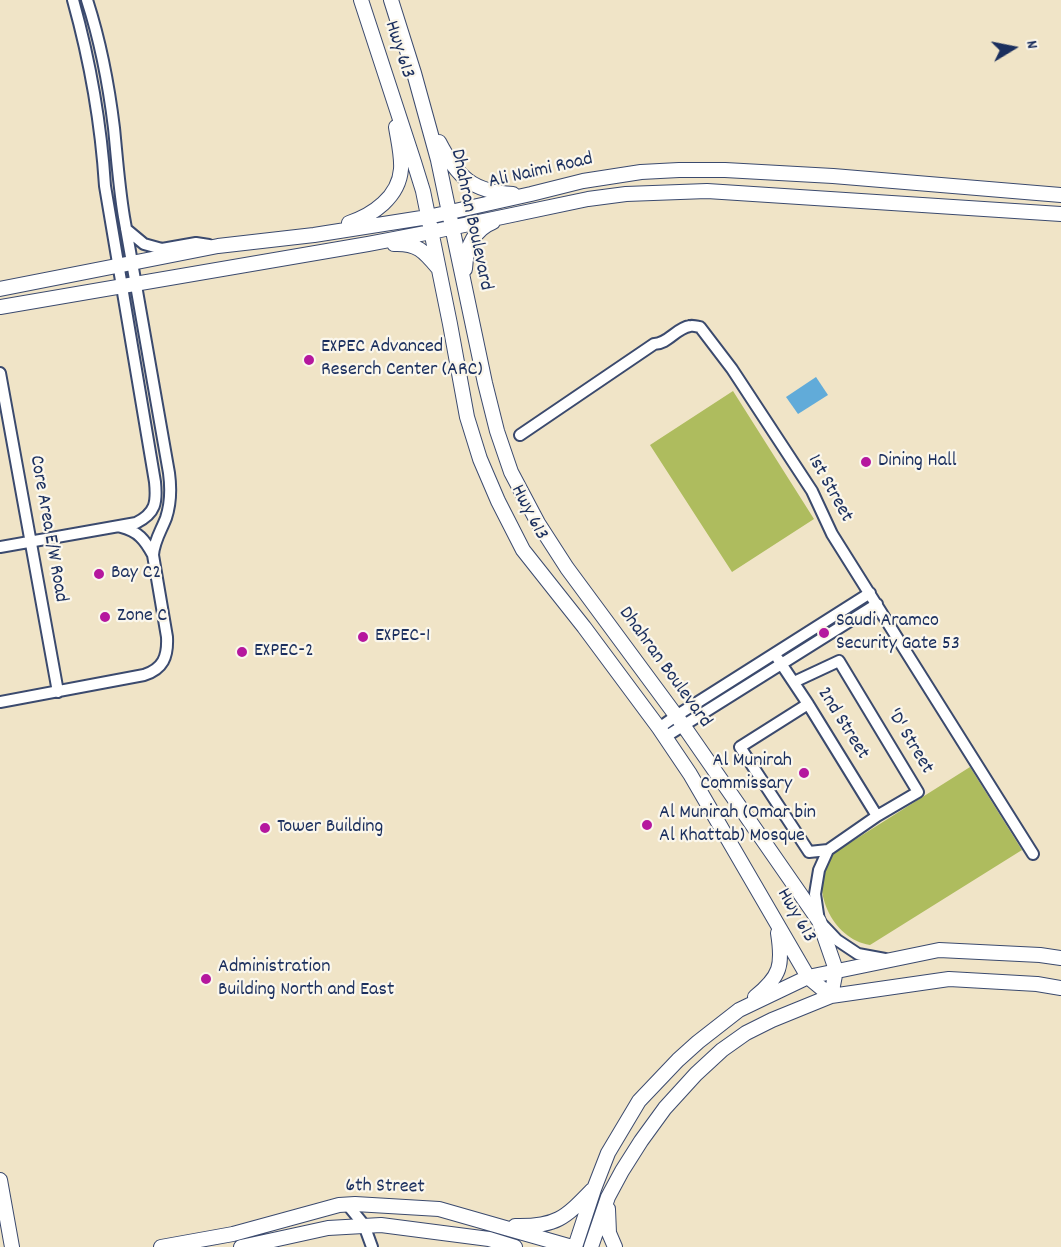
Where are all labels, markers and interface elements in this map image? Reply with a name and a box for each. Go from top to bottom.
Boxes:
street label: Hwy 613 [377,18,419,82]
north arrow [983,18,1043,78]
text: N [1019,39,1043,51]
street label: Dhahran Boulevard [443,147,497,293]
street label: Ali Naimi Road [487,148,595,196]
place label: EXPEC Advanced Reserch Center (ARC) [321,336,483,383]
marker: EXPEC Advanced Reserch Center (ARC) [302,353,316,367]
place label: Dining Hall [878,450,957,474]
street label: 1st Street [801,451,857,527]
street label: Core Area E/W Road [22,454,72,604]
marker: Dining Hall [859,455,873,469]
street label: Hwy 613 [504,481,552,545]
place label: Bay C2 [111,562,161,586]
marker: Bay C2 [92,567,106,581]
street label: Dhahran Boulevard [612,603,716,733]
place label: Zone C [117,605,167,629]
marker: Zone C [98,610,112,624]
place label: Saudi Aramco Security Gate 53 [836,610,960,657]
place label: EXPEC-1 [375,625,430,649]
marker: Saudi Aramco Security Gate 53 [817,626,831,640]
marker: EXPEC-1 [356,630,370,644]
place label: EXPEC-2 [254,640,314,664]
marker: EXPEC-2 [235,645,249,659]
street label: 2nd Street [810,683,874,765]
street label: 'D' Street [880,705,938,779]
place label: Al Munirah Commissary [700,750,792,797]
marker: Al Munirah Commissary [797,766,811,780]
place label: Al Munirah (Omar bin Al Khattab) Mosque [659,802,816,849]
place label: Tower Building [277,816,383,840]
marker: Al Munirah (Omar bin Al Khattab) Mosque [640,818,654,832]
marker: Tower Building [258,821,272,835]
street label: Hwy 613 [770,885,820,947]
place label: Administration Building North and East [218,956,394,1003]
marker: Administration Building North and East [199,972,213,986]
street label: 6th Street [345,1175,425,1201]

